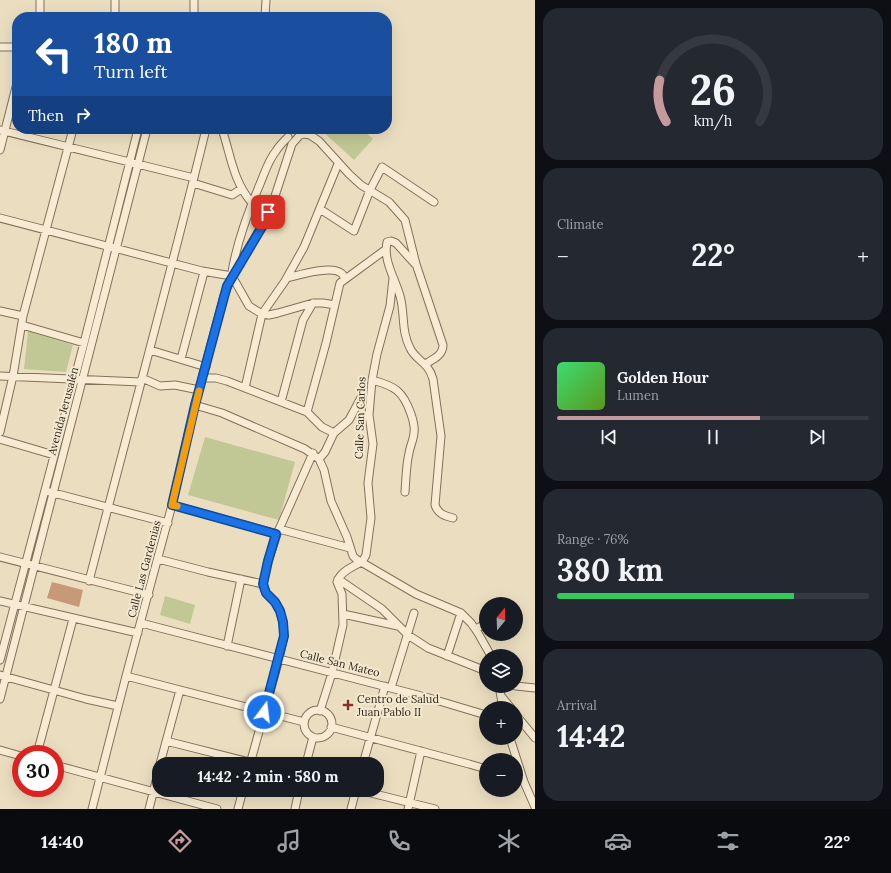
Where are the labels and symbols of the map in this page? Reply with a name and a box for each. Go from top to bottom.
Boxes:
pin [251,195,285,229]
street label: Avenida Jerusalén [44,365,82,458]
street label: Calle San Carlos [352,377,368,459]
street label: Calle Las Gardenias [124,519,164,619]
north arrow [479,597,523,641]
street label: Calle San Mateo [299,646,381,680]
position arrow [243,691,285,733]
place label: Centro de Salud Juan Pablo II [356,692,439,719]
marker: Centro de Salud Juan Pablo II [342,699,354,711]
speed limit sign: 30 [12,745,64,797]

